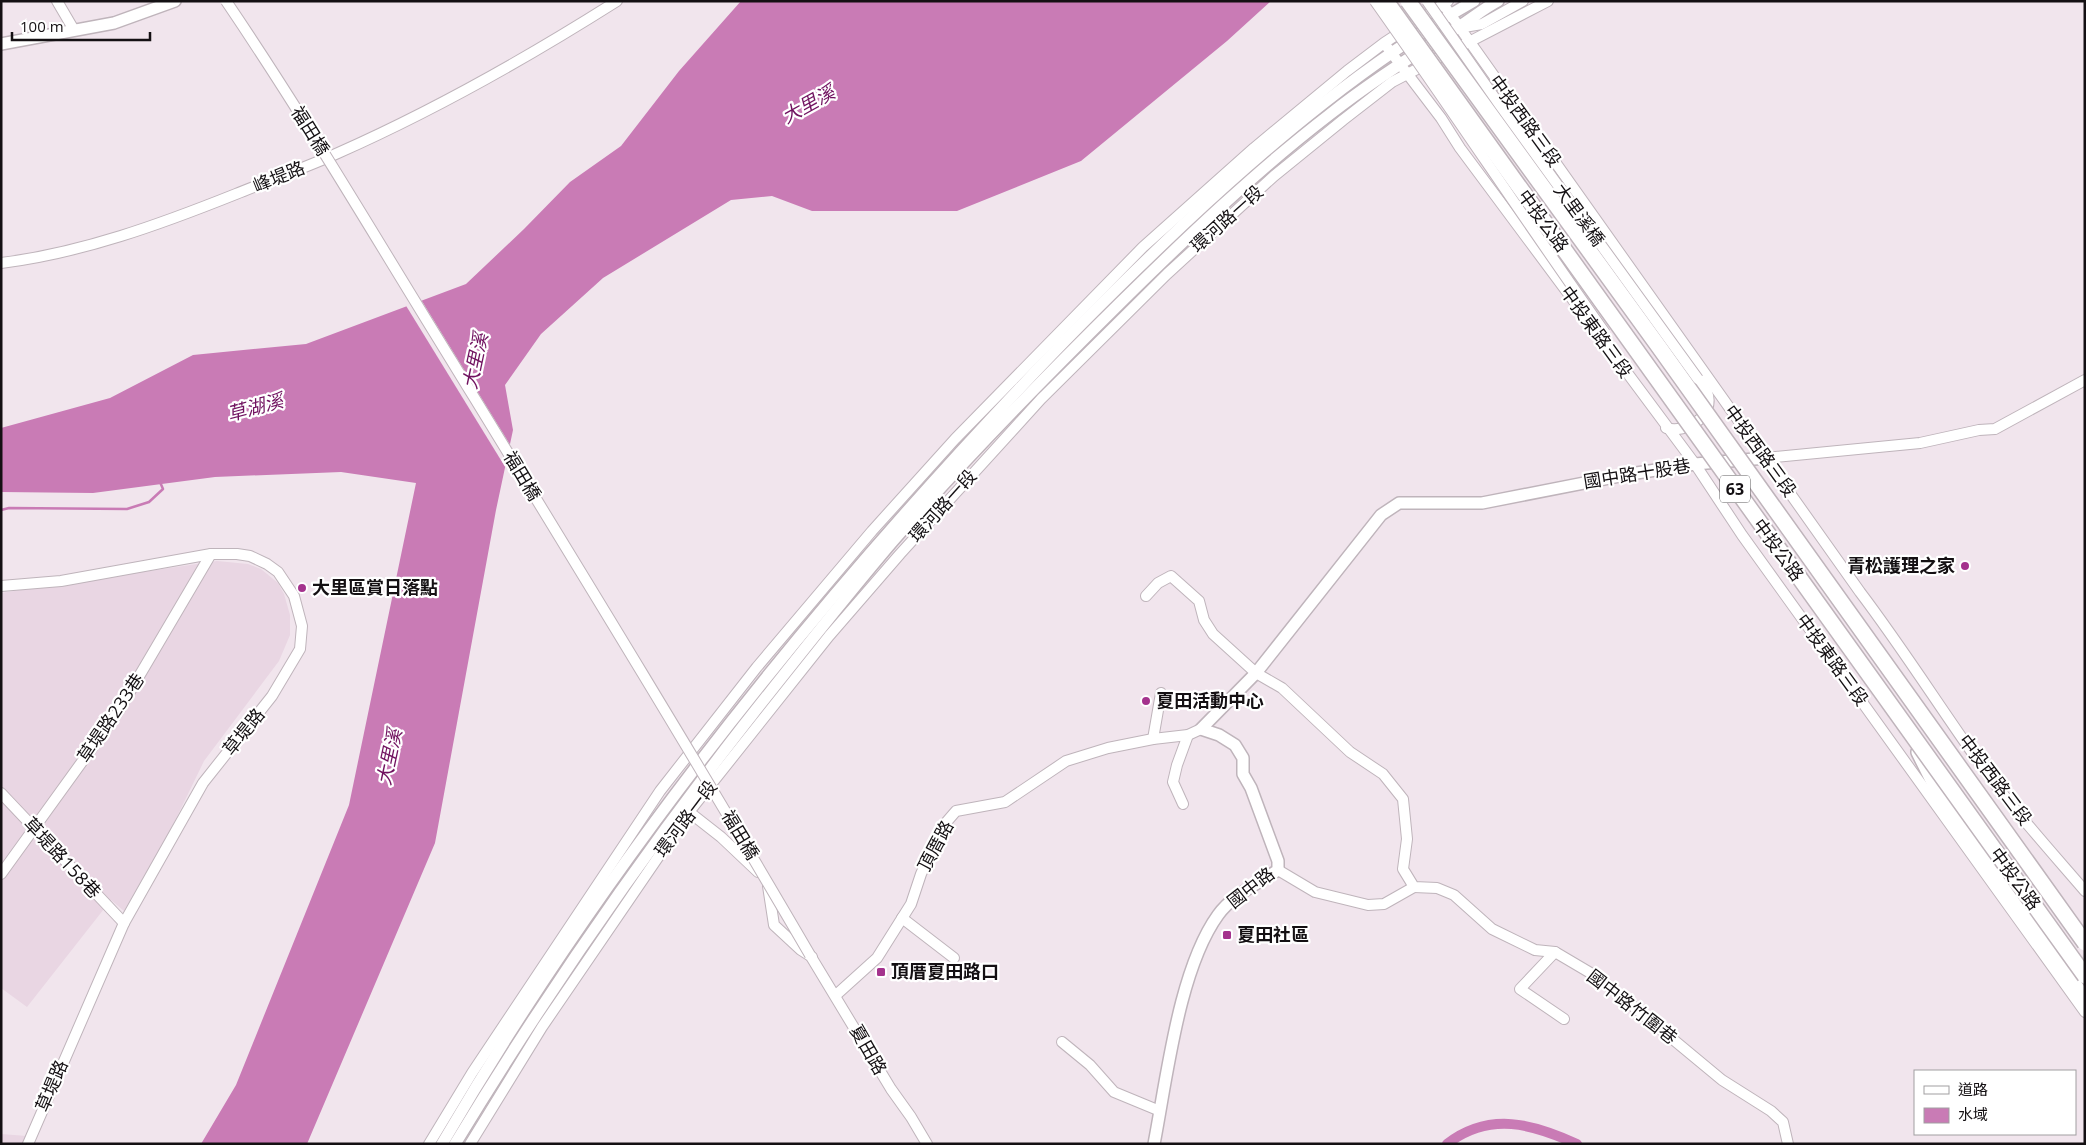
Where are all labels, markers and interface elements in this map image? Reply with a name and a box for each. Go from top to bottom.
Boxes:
scale bar [12,10,150,42]
text: 100 m [20,16,64,36]
street label: 中投西路三段 [1484,70,1567,171]
water label: 大里溪 [777,77,842,129]
street label: 福田橋 [286,101,335,160]
street label: 峰堤路 [249,155,308,197]
street label: 大里溪橋 [1549,178,1611,251]
street label: 環河路一段 [1185,179,1268,257]
street label: 中投公路 [1513,184,1575,257]
street label: 中投東路三段 [1555,281,1638,382]
water label: 大里溪 [456,327,494,392]
water label: 草湖溪 [224,386,289,427]
street label: 中投西路三段 [1719,400,1802,501]
street label: 福田橋 [499,446,547,505]
street label: 國中路十股巷 [1582,453,1692,493]
street label: 環河路一段 [903,464,981,547]
road number: 63 [1720,476,1750,502]
street label: 中投公路 [1748,513,1810,586]
place label: 青松護理之家 [1847,553,1955,577]
marker: 青松護理之家 [1959,560,1971,572]
place label: 大里區賞日落點 [312,575,438,599]
marker: 大里區賞日落點 [296,582,308,594]
street label: 中投東路三段 [1791,609,1874,710]
street label: 草堤路233巷 [71,668,149,767]
place label: 夏田活動中心 [1156,688,1264,712]
marker: 夏田活動中心 [1140,695,1152,707]
street label: 草堤路 [217,703,270,760]
water label: 大里溪 [370,723,408,788]
street label: 中投西路三段 [1954,729,2038,830]
street label: 環河路一段 [649,775,722,862]
street label: 福田橋 [717,805,765,864]
street label: 草堤路158巷 [19,812,107,903]
street label: 頂厝路 [912,816,958,875]
street label: 中投公路 [1985,842,2047,915]
street label: 國中路 [1222,861,1279,913]
place label: 夏田社區 [1237,922,1309,946]
marker: 夏田社區 [1221,929,1233,941]
place label: 頂厝夏田路口 [891,959,999,983]
street label: 國中路竹圍巷 [1583,964,1683,1049]
marker: 頂厝夏田路口 [875,966,887,978]
street label: 夏田路 [845,1020,893,1079]
street label: 草堤路 [29,1056,73,1115]
legend [1914,1070,2076,1135]
text: 道路 [1958,1079,1988,1099]
text: 水域 [1958,1104,1988,1124]

